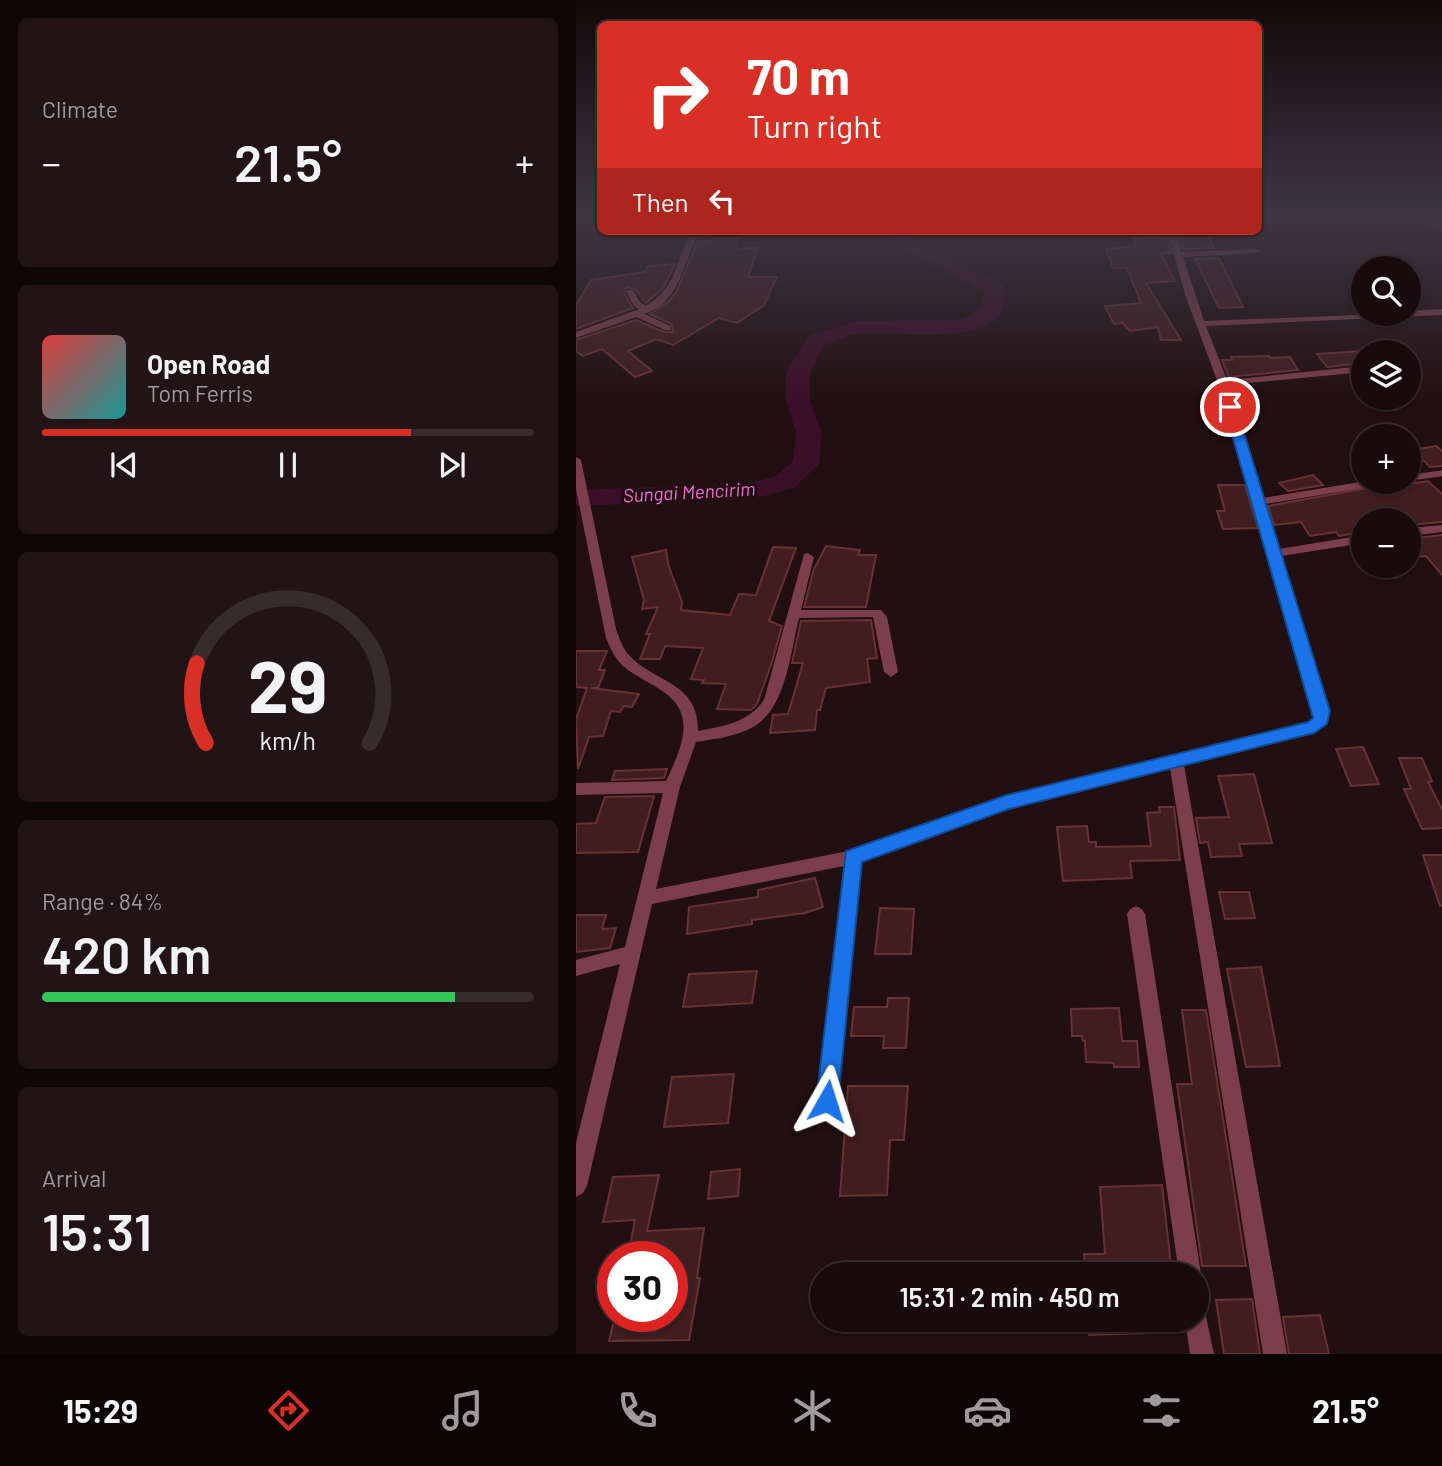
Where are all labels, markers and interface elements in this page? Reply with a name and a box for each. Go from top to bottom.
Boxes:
text: 70 m [747,46,850,105]
icon: right [632,49,723,140]
text: Climate [42,95,118,123]
text: Turn right [747,106,882,144]
text: 21.5° [234,130,342,192]
text: − [42,139,61,185]
text: + [515,139,534,185]
icon: left [703,182,741,220]
text: Then [632,186,689,217]
map controls [1351,256,1421,578]
button: search [1351,256,1421,326]
button: layers [1351,340,1421,410]
text: Open Road [147,348,270,379]
pin [1200,377,1260,437]
text: Tom Ferris [147,379,253,407]
icon: arrive [1211,388,1249,426]
button: + [1351,424,1421,494]
icon: previous [105,446,143,484]
icon: pause [269,446,307,484]
icon: next [433,446,471,484]
water label: Sungai Mencirim [622,477,756,506]
button: − [1351,508,1421,578]
text: 29 [248,640,328,728]
text: km/h [260,725,316,755]
text: Range · 84% [42,887,163,915]
text: 420 km [42,922,211,984]
position arrow [790,1064,864,1138]
text: Arrival [42,1164,106,1192]
text: 15:31 [42,1199,152,1261]
speed limit sign: 30 [597,1241,688,1332]
text: 15:31 · 2 min · 450 m [900,1281,1120,1312]
icon: directions [264,1386,313,1435]
icon: music [438,1386,487,1435]
icon: phone [613,1386,662,1435]
icon: climate [788,1386,837,1435]
icon: car [963,1386,1012,1435]
icon: filters [1137,1386,1186,1435]
text: 15:29 [63,1391,138,1429]
text: 21.5° [1312,1391,1379,1429]

